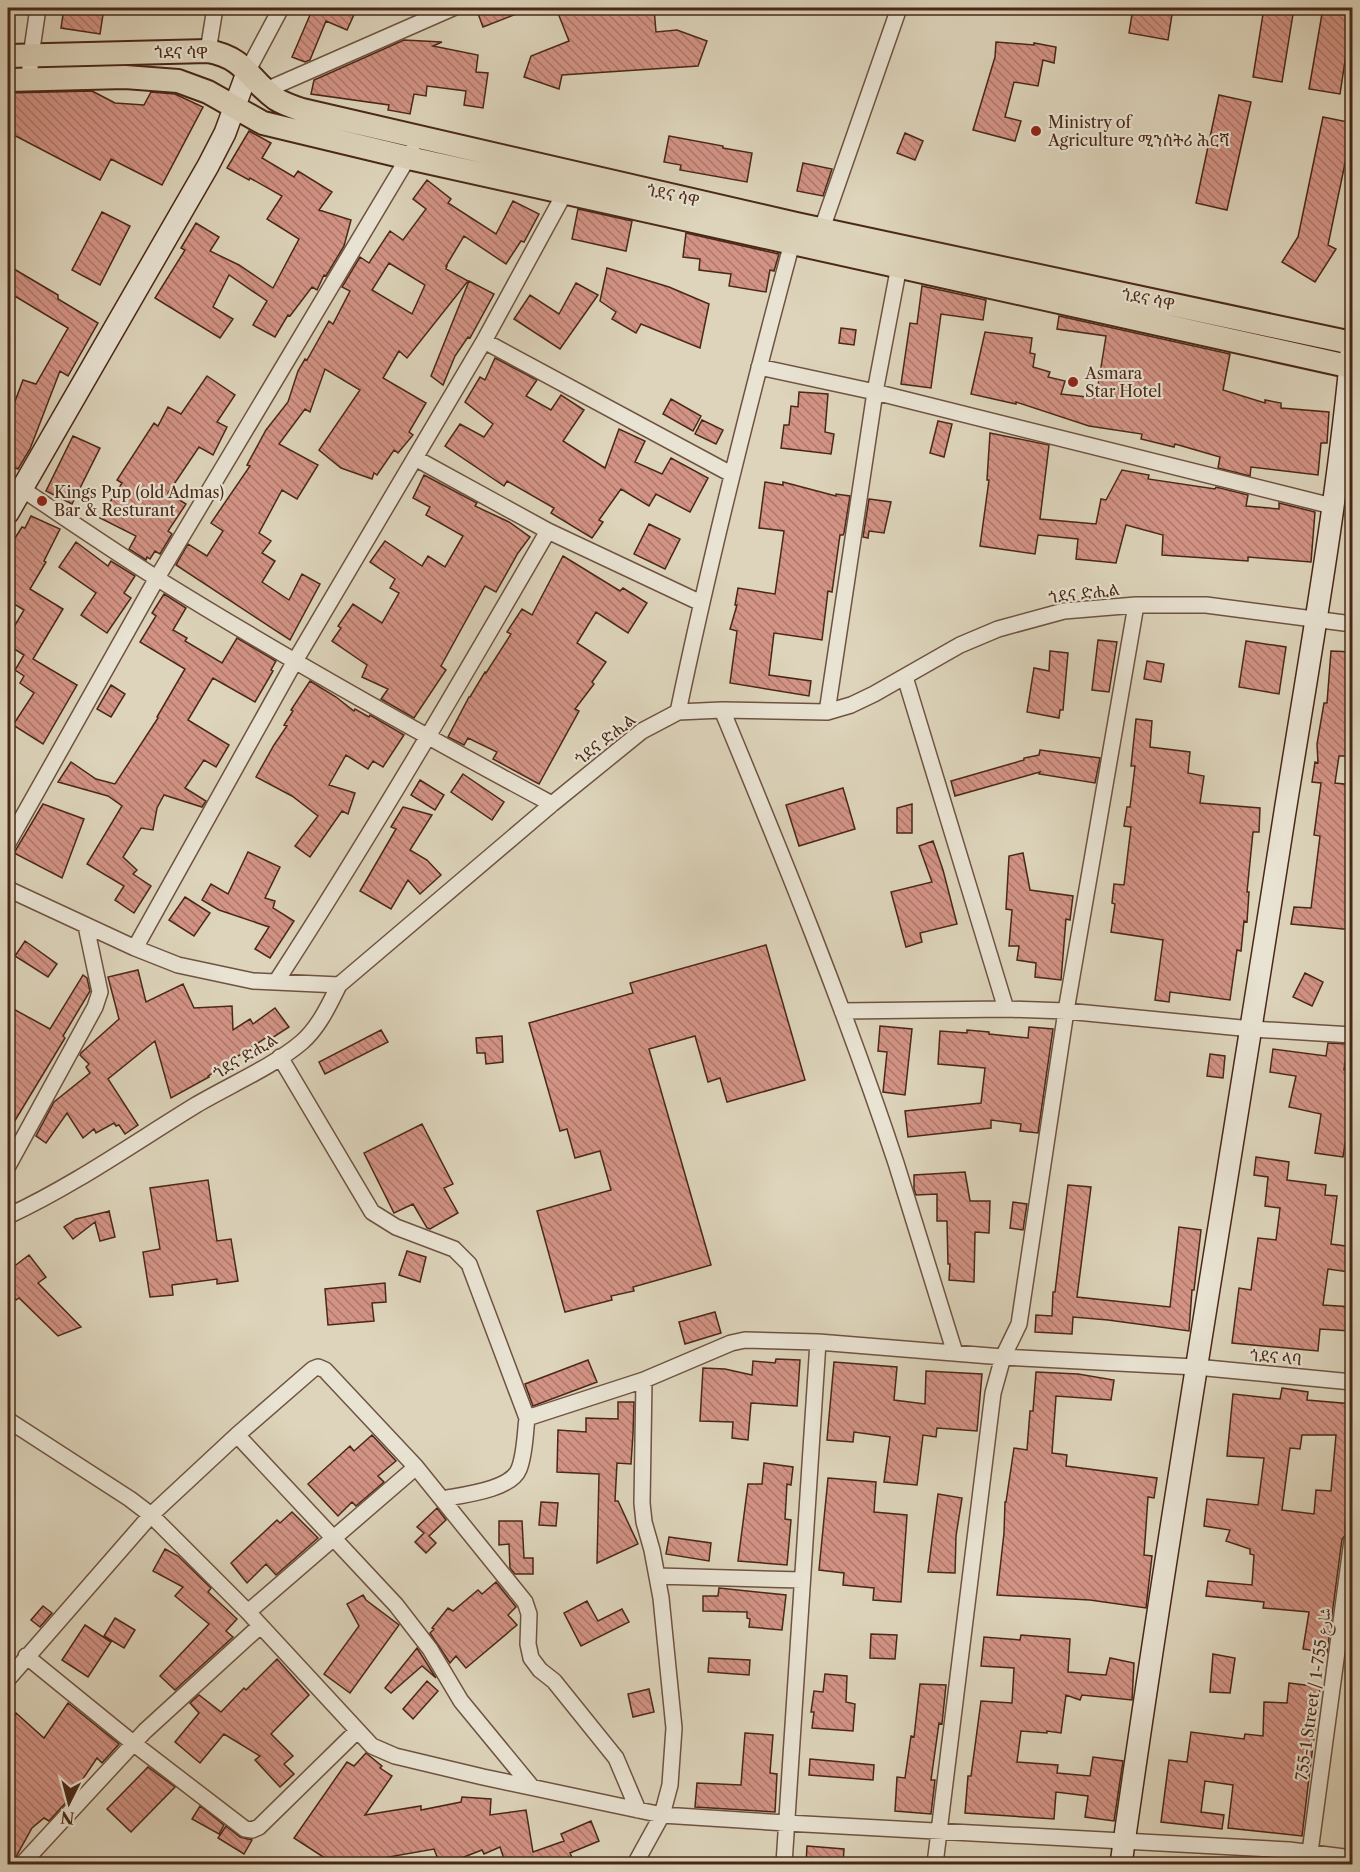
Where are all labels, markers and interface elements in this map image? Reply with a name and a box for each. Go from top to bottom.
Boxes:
street label: ጎደና ሳዋ [154,42,208,62]
place label: Ministry of Agriculture ሚንስትሪ ሕርሻ [1047,112,1230,150]
marker: Ministry of Agriculture ሚንስትሪ ሕርሻ [1029,124,1043,138]
street label: ጎደና ሳዋ [645,179,701,211]
street label: ጎደና ሳዋ [1120,284,1176,314]
place label: Asmara Star Hotel [1084,363,1162,401]
marker: Asmara Star Hotel [1066,375,1080,389]
place label: Kings Pup (old Admas) Bar & Resturant [54,482,224,520]
marker: Kings Pup (old Admas) Bar & Resturant [35,494,49,508]
street label: ጎደና ድሒል [1047,579,1121,607]
street label: ጎደና ድሒል [571,709,639,769]
street label: ጎደና ድሒል [209,1029,281,1083]
street label: ጎደና ላባ [1249,1345,1303,1369]
street label: 755-1 Street / شارع 755-1 [1291,1606,1339,1782]
north arrow [39,1773,99,1833]
text: N [59,1807,75,1829]

